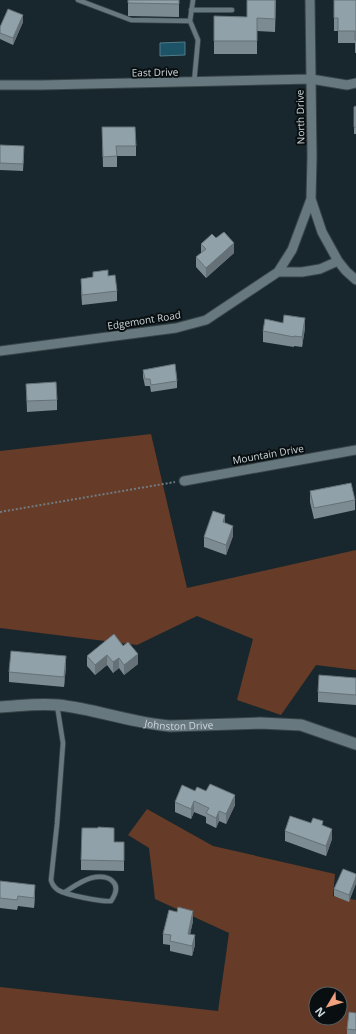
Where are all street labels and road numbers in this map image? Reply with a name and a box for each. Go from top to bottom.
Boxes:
street label: East Drive [132,65,179,79]
street label: North Drive [293,89,307,144]
street label: Edgemont Road [106,307,182,333]
street label: Mountain Drive [231,441,305,467]
street label: Johnston Drive [143,716,214,733]

